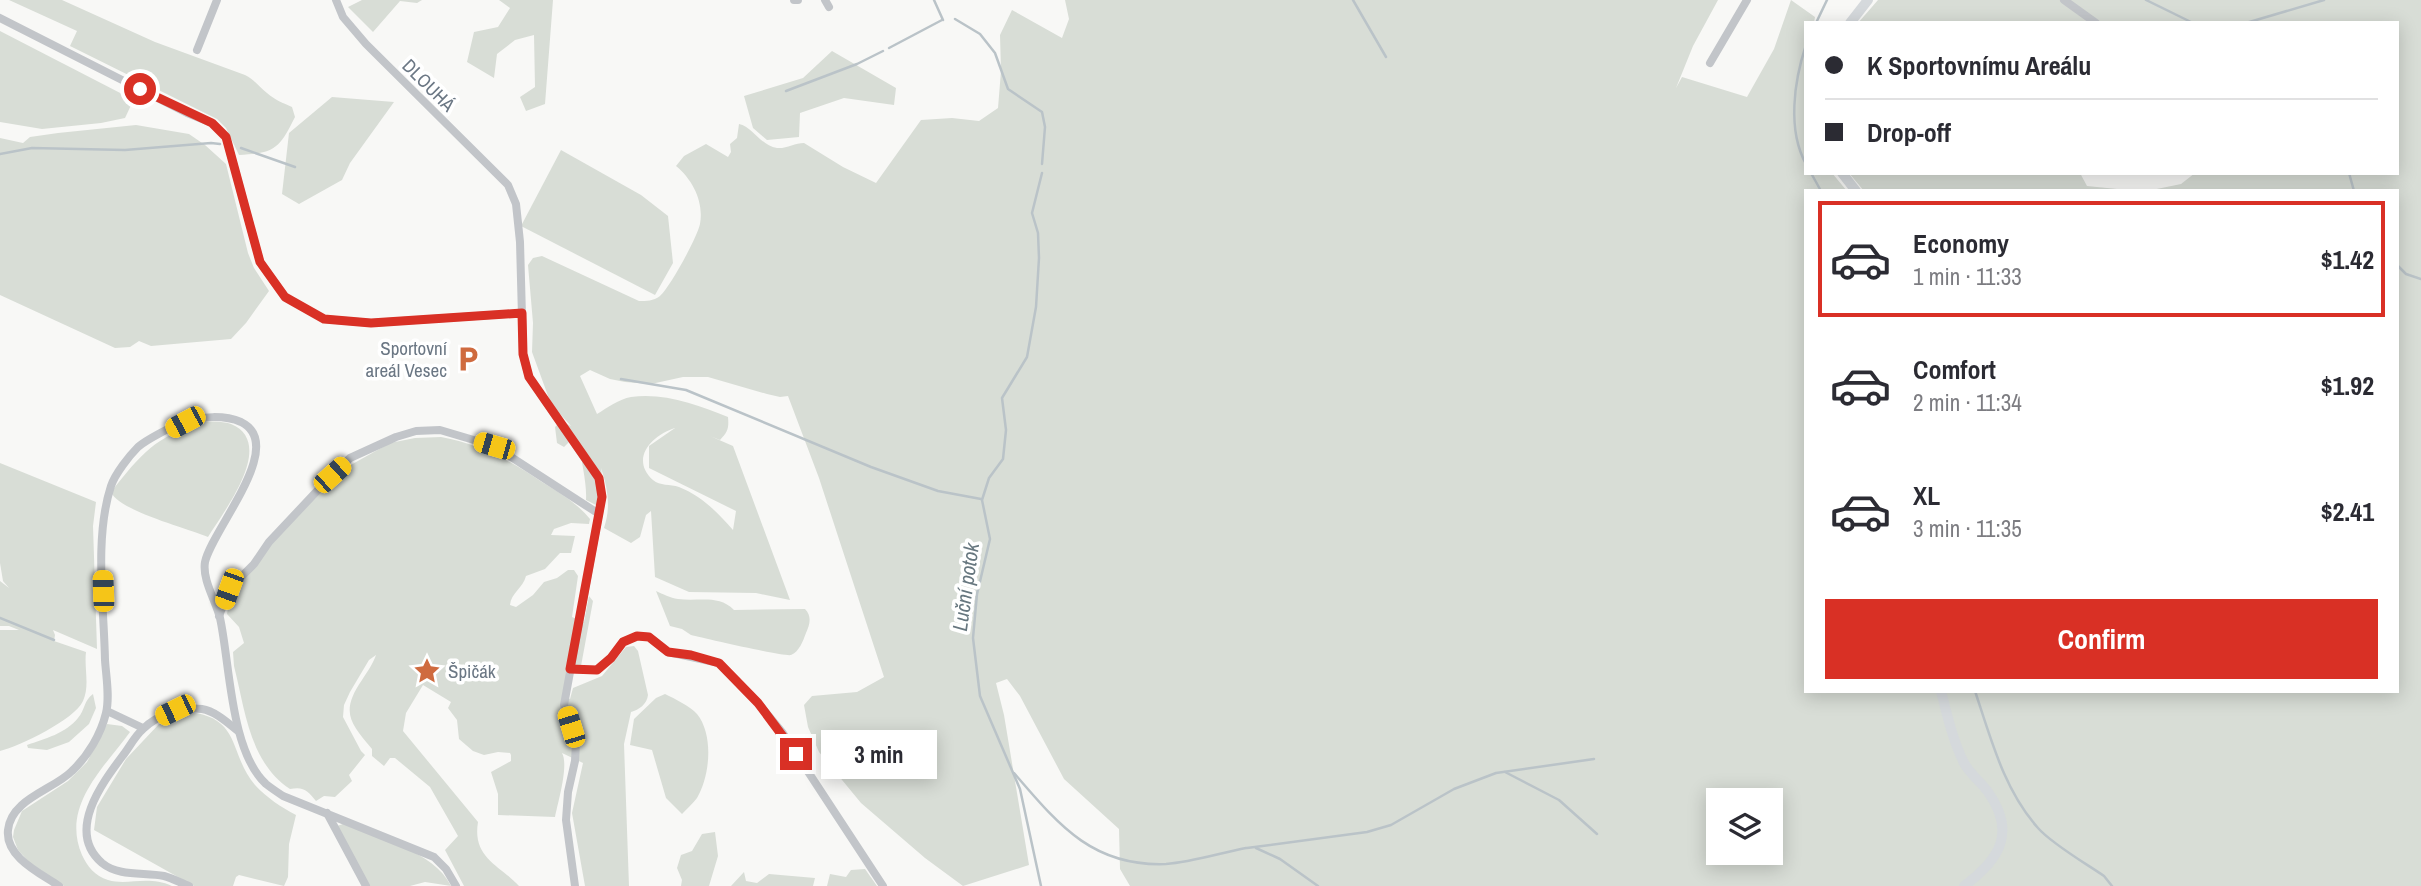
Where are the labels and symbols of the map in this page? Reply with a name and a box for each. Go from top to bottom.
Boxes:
street label: DLOUHÁ [397,53,462,118]
route start [124,73,156,105]
place label: Sportovní areál Vesec [366,335,448,383]
parking icon: Sportovní areál Vesec [453,344,483,374]
car [162,403,209,441]
car [471,430,518,462]
car [310,453,355,497]
water label: Luční potok [945,539,986,633]
car [212,566,247,612]
car [92,570,115,612]
place icon: Špičák [412,656,442,686]
place label: Špičák [448,658,496,684]
car [152,691,199,729]
car [555,704,588,750]
callout: 3 min [820,730,936,778]
route end [780,738,812,770]

